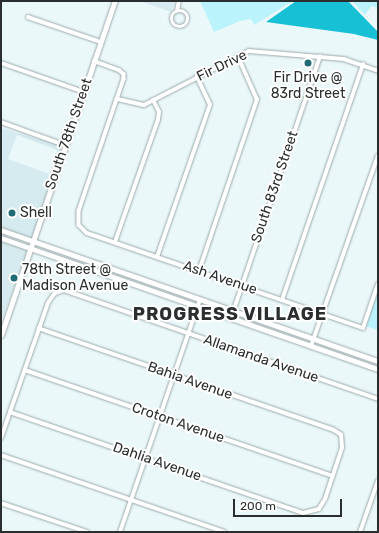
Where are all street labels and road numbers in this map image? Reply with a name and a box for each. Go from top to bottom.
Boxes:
street label: Fir Drive [194,47,250,85]
street label: South 78th Street [42,76,96,192]
street label: South 83rd Street [248,129,302,245]
street label: Ash Avenue [181,257,259,299]
street label: Allamanda Avenue [201,331,321,387]
street label: Bahia Avenue [145,359,235,403]
street label: Croton Avenue [129,399,227,447]
street label: Dahlia Avenue [110,439,204,485]

